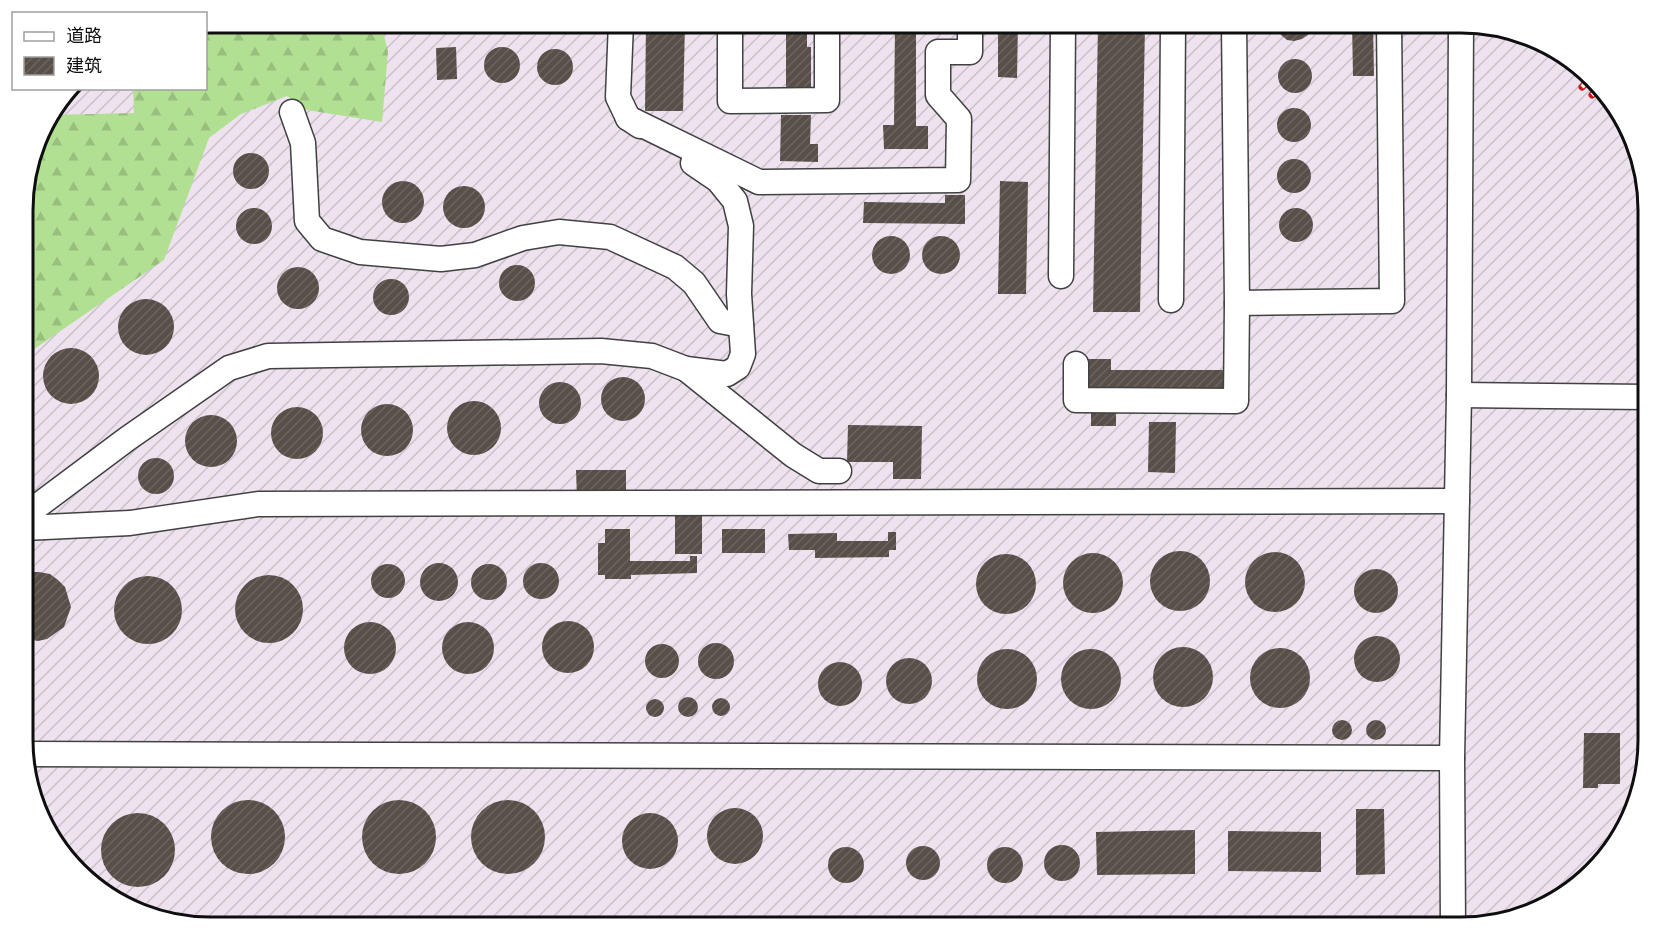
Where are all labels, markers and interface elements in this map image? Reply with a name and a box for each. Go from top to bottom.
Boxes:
legend [12,12,207,90]
text: 道路 [66,26,102,46]
text: 建筑 [66,56,102,76]

